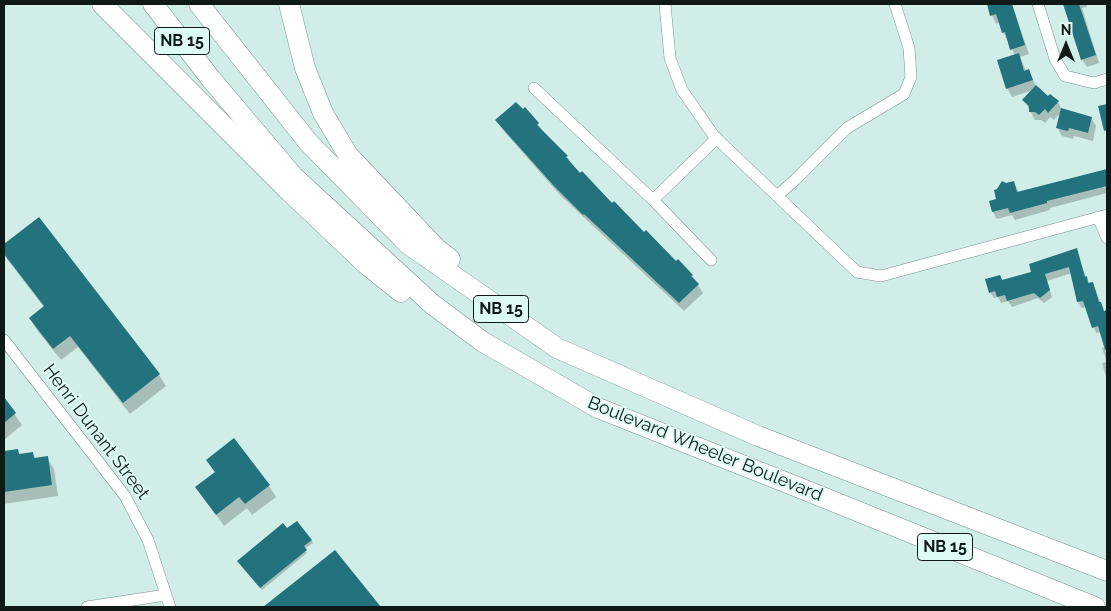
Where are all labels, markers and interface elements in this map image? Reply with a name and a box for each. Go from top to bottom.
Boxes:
north arrow [1041,20,1091,70]
text: N [1061,22,1071,38]
road number: NB 15 [154,27,210,54]
road number: NB 15 [474,296,528,322]
street label: Henri Dunant Street [38,360,154,504]
street label: Boulevard Wheeler Boulevard [584,392,826,506]
road number: NB 15 [918,534,972,560]

